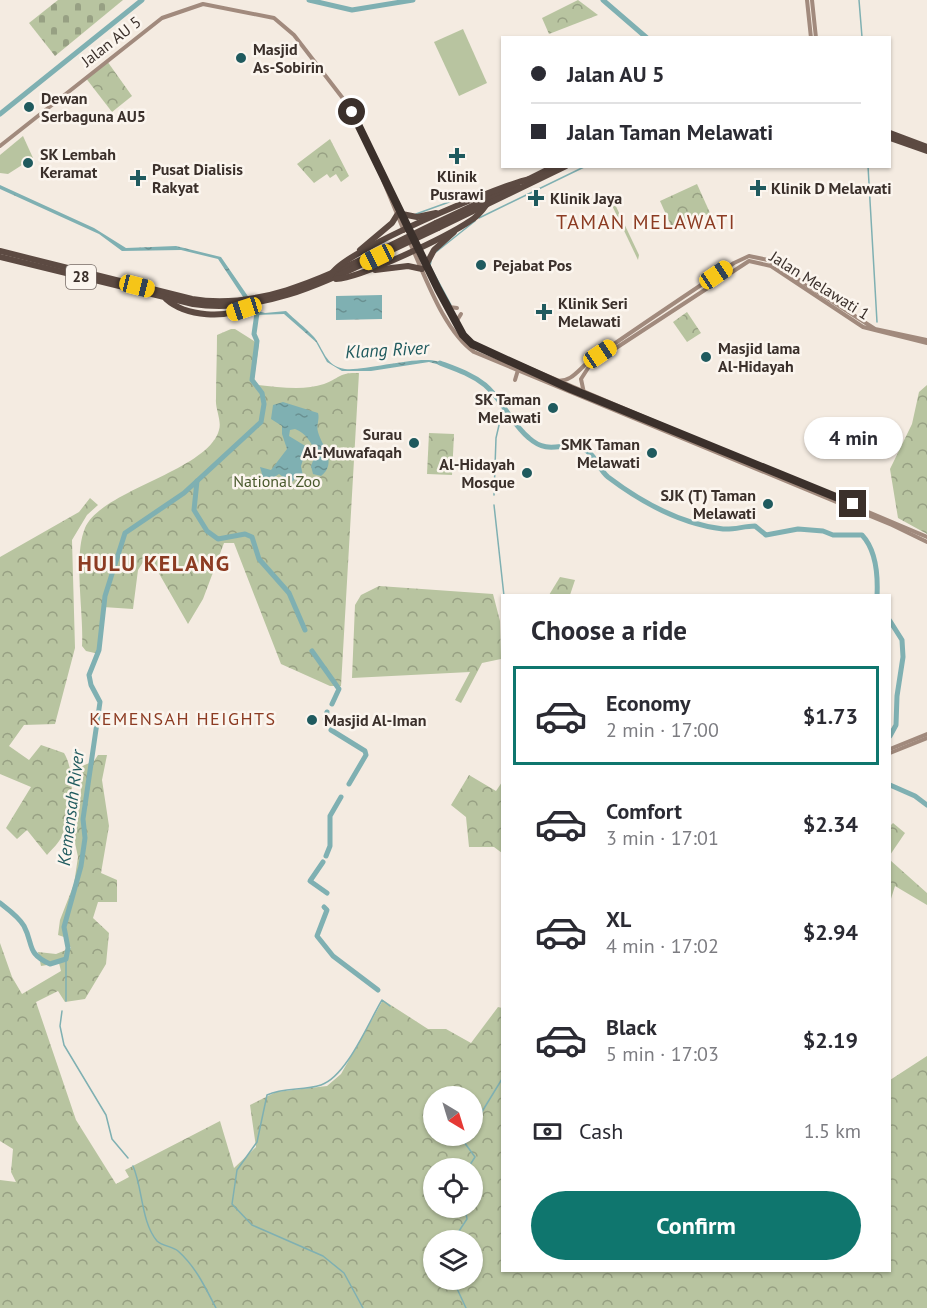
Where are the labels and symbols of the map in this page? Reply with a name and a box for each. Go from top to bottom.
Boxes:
street label: Jalan AU 5 [76,11,145,71]
place label: Masjid As-Sobirin [253,39,324,77]
marker: Masjid As-Sobirin [234,51,248,65]
place label: Dewan Serbaguna AU5 [41,88,146,126]
route start [338,98,365,125]
marker: Dewan Serbaguna AU5 [22,100,36,114]
place label: SK Lembah Keramat [40,144,116,182]
marker: Klinik Pusrawi [448,147,466,165]
marker: SK Lembah Keramat [21,156,35,170]
place label: Pusat Dialisis Rakyat [152,159,243,197]
place label: Klinik Pusrawi [430,166,484,204]
marker: Pusat Dialisis Rakyat [129,169,147,187]
place label: Klinik D Melawati [771,178,892,198]
marker: Klinik D Melawati [749,179,767,197]
place label: Klinik Jaya [550,188,622,208]
marker: Klinik Jaya [527,189,545,207]
district label: TAMAN MELAWATI [556,209,736,235]
car [357,241,397,273]
street label: Jalan Melawati 1 [766,246,874,324]
place label: Pejabat Pos [493,255,572,275]
car [696,257,736,293]
marker: Pejabat Pos [474,258,488,272]
road number: 28 [66,265,96,289]
car [117,273,157,299]
place label: Klinik Seri Melawati [558,293,628,331]
car [224,295,264,323]
marker: Klinik Seri Melawati [535,303,553,321]
water label: Klang River [345,336,431,363]
car [580,336,620,372]
place label: Masjid lama Al-Hidayah [718,338,800,376]
marker: Masjid lama Al-Hidayah [699,350,713,364]
place label: SK Taman Melawati [475,389,541,427]
marker: SK Taman Melawati [546,401,560,415]
callout: 4 min [804,417,902,459]
place label: Surau Al-Muwafaqah [303,424,402,462]
place label: SMK Taman Melawati [561,434,640,472]
marker: Surau Al-Muwafaqah [407,436,421,450]
marker: SMK Taman Melawati [645,446,659,460]
place label: Al-Hidayah Mosque [439,454,515,492]
marker: Al-Hidayah Mosque [520,466,534,480]
park label: National Zoo [233,471,321,491]
place label: SJK (T) Taman Melawati [661,485,756,523]
route end [839,490,866,517]
marker: SJK (T) Taman Melawati [761,497,775,511]
district label: HULU KELANG [77,549,231,577]
district label: KEMENSAH HEIGHTS [89,707,277,730]
place label: Masjid Al-Iman [324,710,426,730]
marker: Masjid Al-Iman [305,713,319,727]
water label: Kemensah River [52,748,89,867]
north arrow [423,1086,483,1146]

